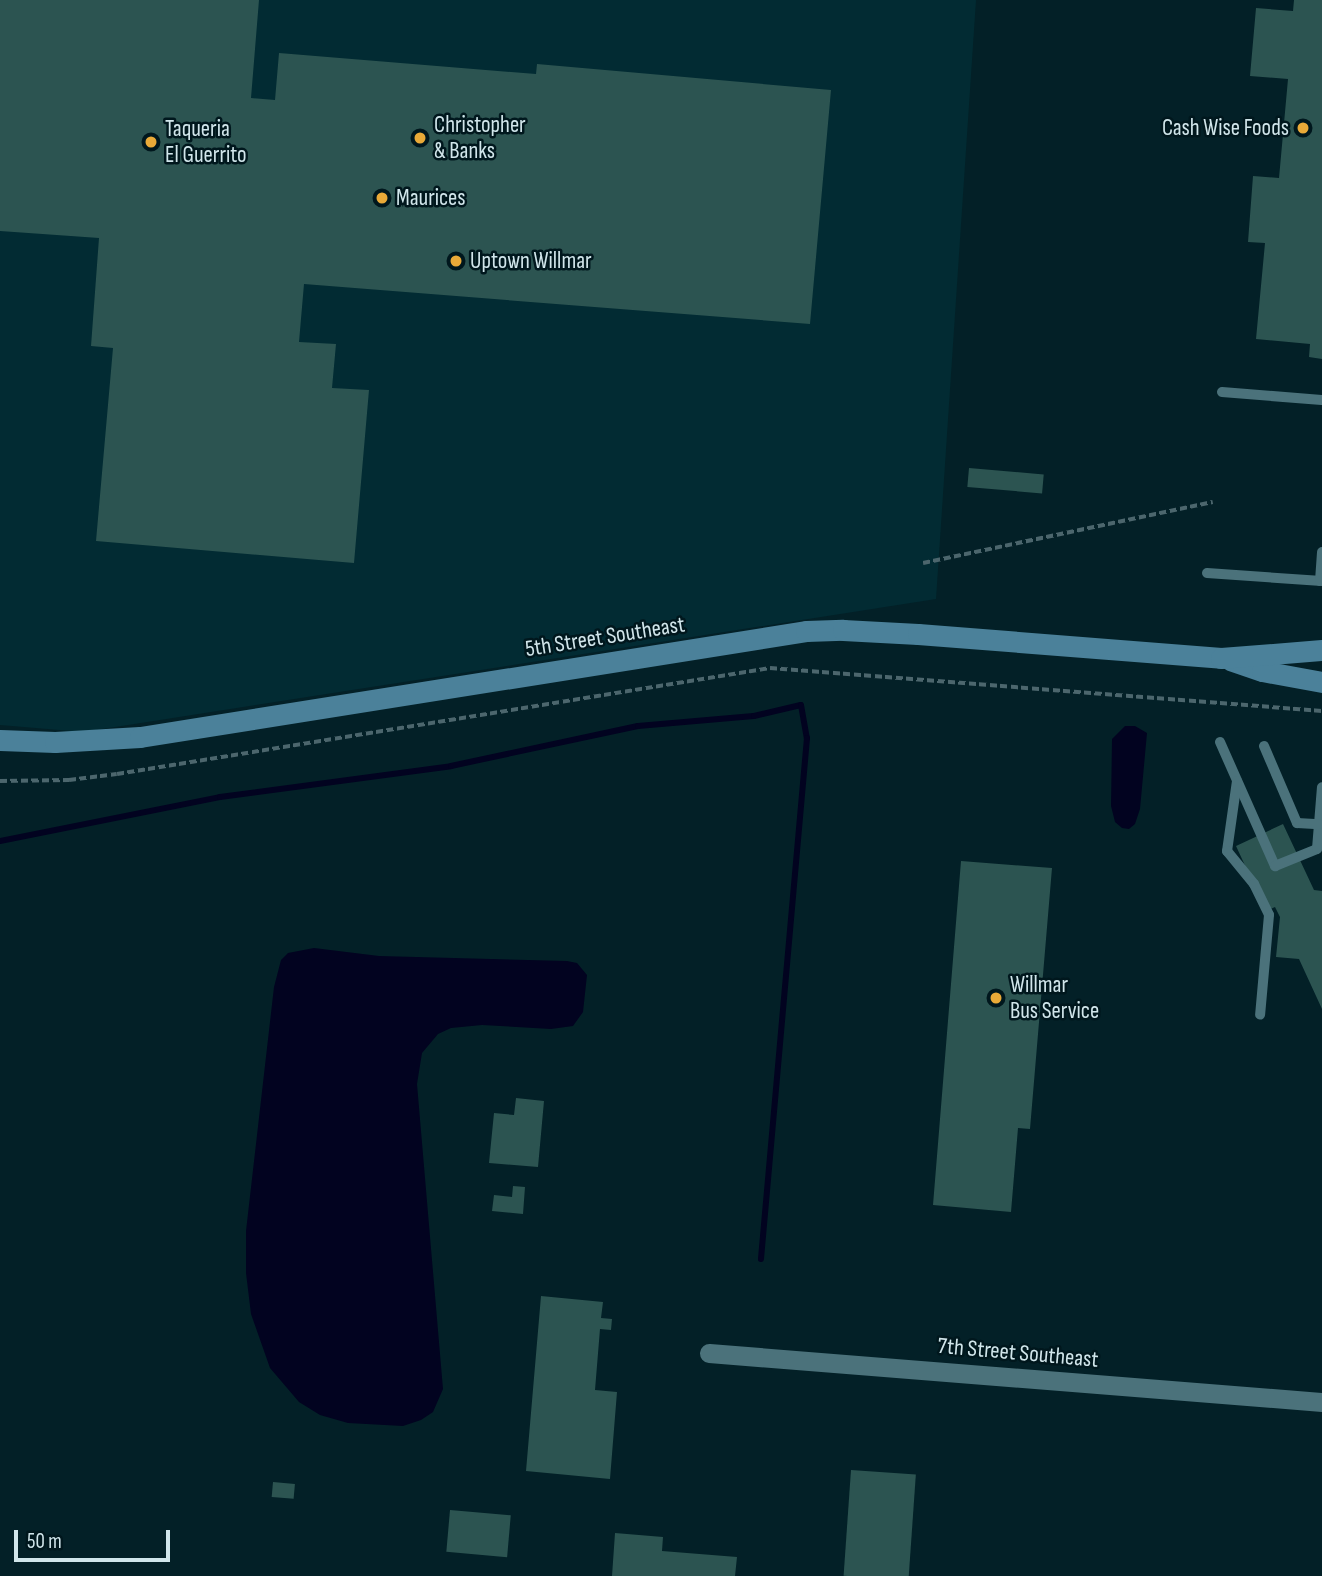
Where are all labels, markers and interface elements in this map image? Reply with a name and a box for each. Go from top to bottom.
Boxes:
place label: Christopher & Banks [434,111,526,165]
place label: Cash Wise Foods [1162,114,1289,142]
place label: Taqueria El Guerrito [165,115,247,169]
marker: Cash Wise Foods [1295,120,1311,136]
marker: Christopher & Banks [412,130,428,146]
marker: Taqueria El Guerrito [143,134,159,150]
place label: Maurices [396,184,466,212]
marker: Maurices [374,190,390,206]
place label: Uptown Willmar [470,247,592,275]
marker: Uptown Willmar [448,253,464,269]
street label: 5th Street Southeast [523,611,687,663]
place label: Willmar Bus Service [1010,971,1099,1025]
marker: Willmar Bus Service [988,990,1004,1006]
street label: 7th Street Southeast [936,1332,1100,1374]
scale bar [18,1516,173,1560]
text: 50 m [27,1529,62,1554]

